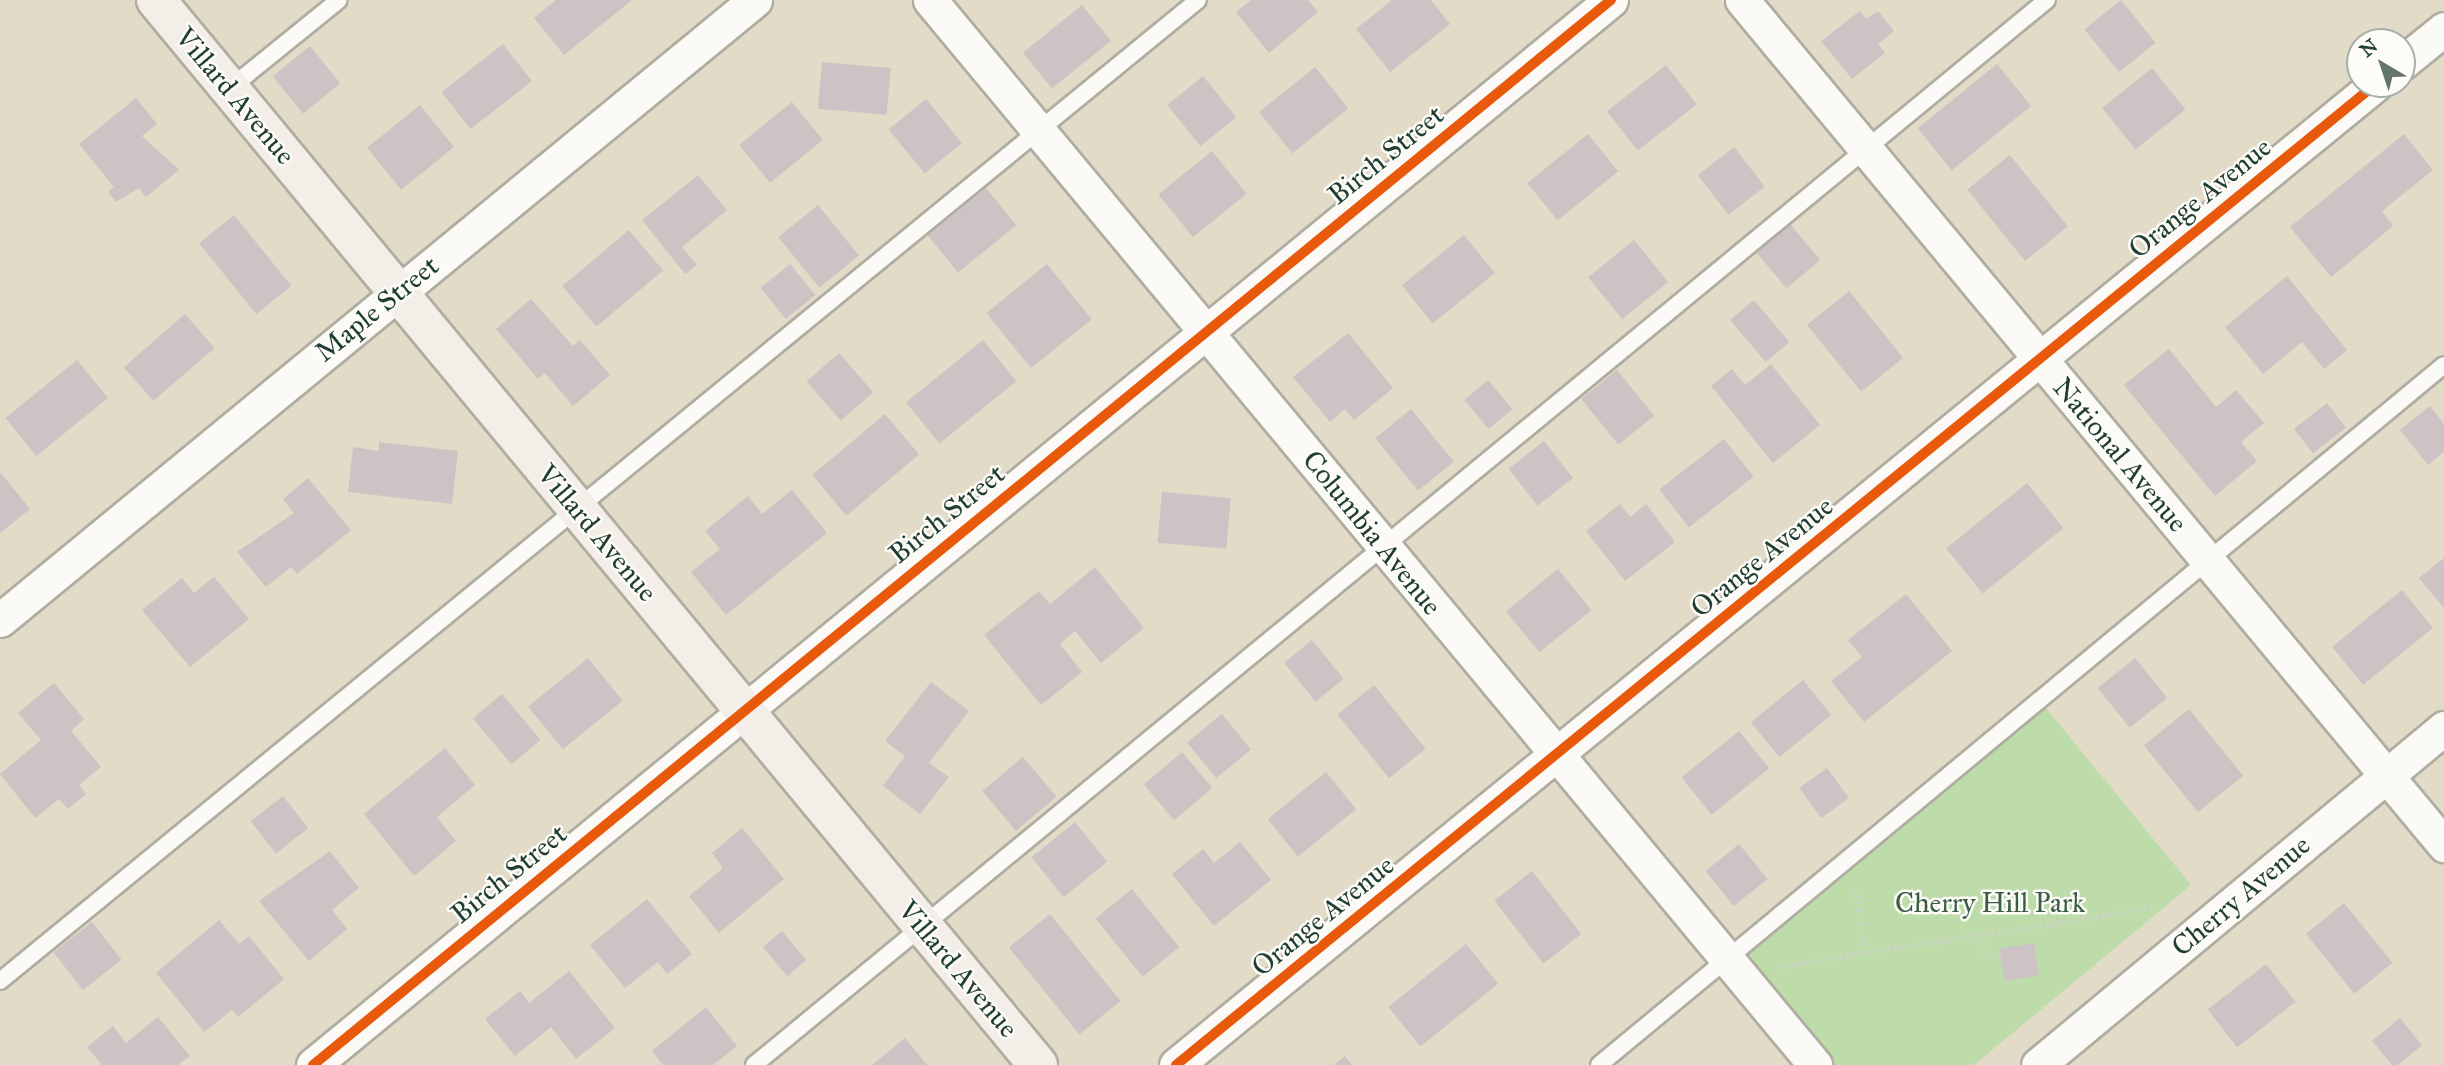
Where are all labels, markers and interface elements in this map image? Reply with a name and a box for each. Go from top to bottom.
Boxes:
street label: Villard Avenue [168,21,302,171]
north arrow [2346,28,2416,98]
text: N [2355,34,2382,62]
street label: Birch Street [1321,98,1451,212]
street label: Orange Avenue [2122,130,2278,266]
street label: Maple Street [308,249,446,369]
street label: National Avenue [2046,371,2194,539]
street label: Columbia Avenue [1295,444,1449,622]
street label: Birch Street [882,457,1012,571]
street label: Villard Avenue [530,458,664,608]
street label: Orange Avenue [1684,489,1840,625]
street label: Birch Street [444,817,574,931]
street label: Cherry Avenue [2165,828,2317,964]
street label: Orange Avenue [1245,848,1401,984]
park label: Cherry Hill Park [1895,886,2085,920]
street label: Villard Avenue [891,894,1025,1044]

